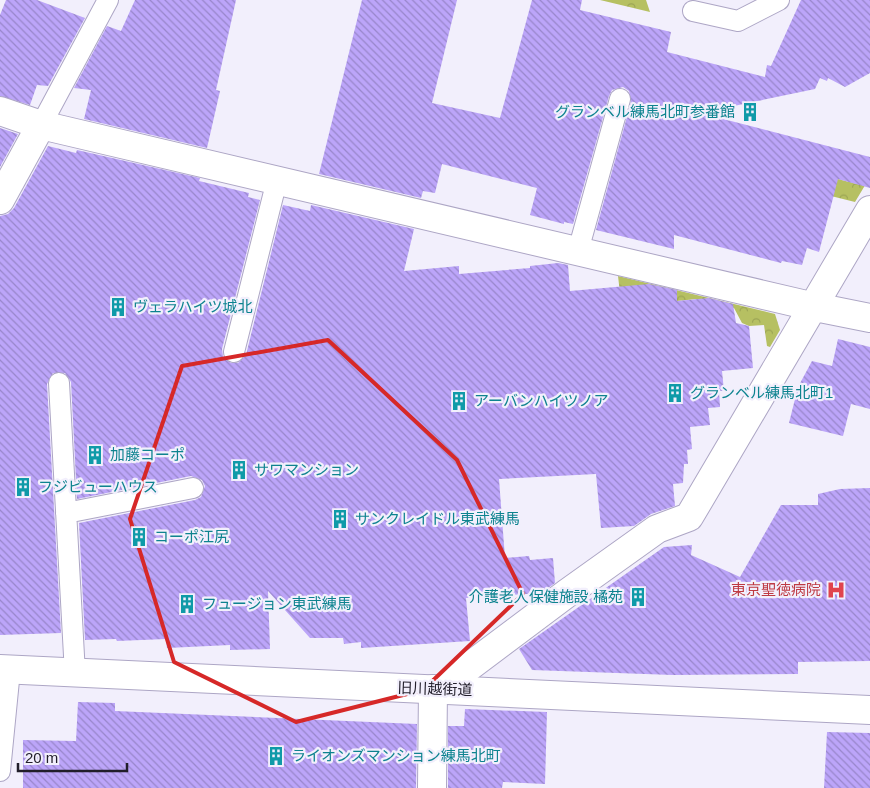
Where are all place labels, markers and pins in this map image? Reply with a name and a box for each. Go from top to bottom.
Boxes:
building icon: グランベル練馬北町参番館 [739,101,761,123]
place label: グランベル練馬北町参番館 [555,103,735,120]
building icon: ヴェラハイツ城北 [107,296,129,318]
place label: ヴェラハイツ城北 [133,298,253,315]
building icon: グランベル練馬北町1 [664,382,686,404]
place label: グランベル練馬北町1 [690,384,833,401]
building icon: アーバンハイツノア [448,390,470,412]
place label: アーバンハイツノア [474,392,608,409]
building icon: 加藤コーポ [84,444,106,466]
place label: 加藤コーポ [110,446,185,463]
building icon: サワマンション [228,459,250,481]
place label: サワマンション [254,461,359,478]
building icon: フジビューハウス [12,476,34,498]
place label: フジビューハウス [38,478,158,495]
building icon: サンクレイドル東武練馬 [329,508,351,530]
place label: サンクレイドル東武練馬 [355,510,520,527]
building icon: コーポ江尻 [128,526,150,548]
place label: コーポ江尻 [154,528,229,545]
hospital icon: 東京聖徳病院 [825,579,847,601]
place label: 東京聖徳病院 [731,581,821,598]
building icon: 介護老人保健施設 橘苑 [627,586,649,608]
place label: 介護老人保健施設 橘苑 [469,588,623,605]
building icon: フュージョン東武練馬 [176,593,198,615]
place label: フュージョン東武練馬 [202,595,352,612]
building icon: ライオンズマンション練馬北町 [265,745,287,767]
place label: ライオンズマンション練馬北町 [291,747,501,764]

